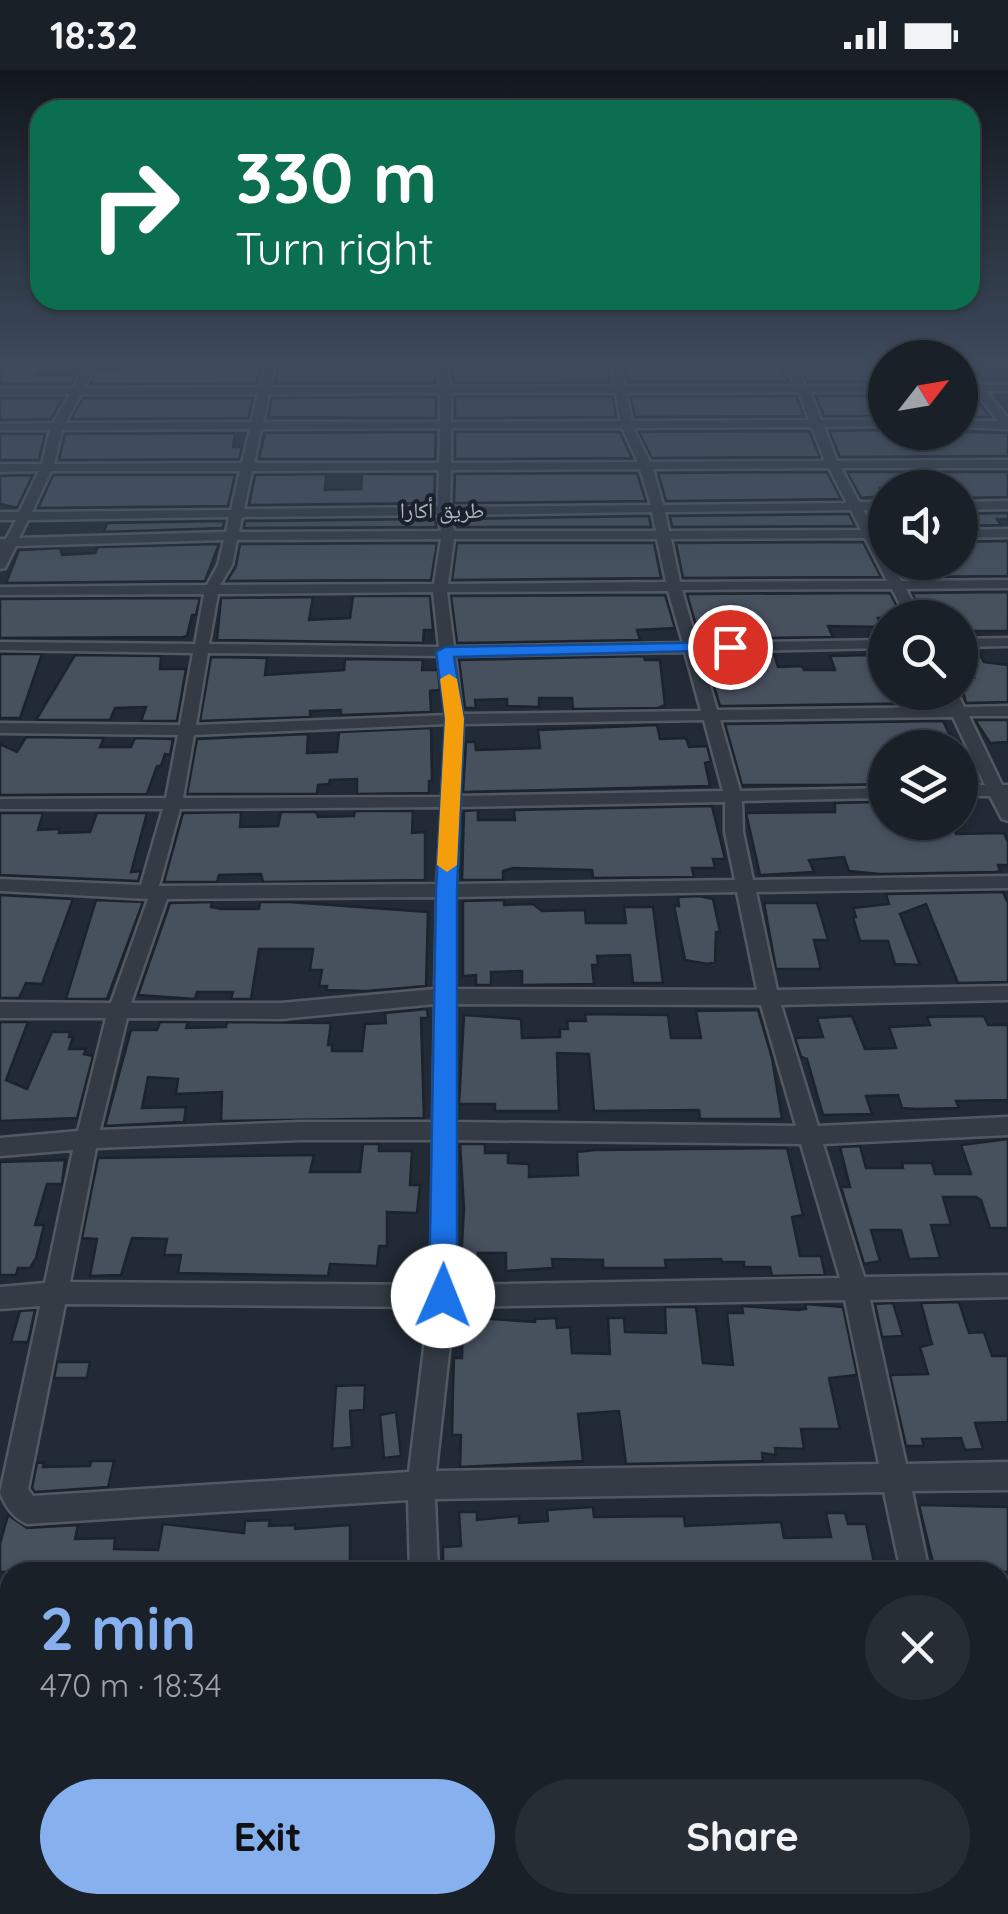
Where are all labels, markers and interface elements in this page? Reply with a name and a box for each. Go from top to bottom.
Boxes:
text: 18:32 [50,11,138,59]
text: 330 m [235,133,437,221]
icon: right [70,140,200,270]
text: Turn right [235,220,434,276]
north arrow [868,340,978,450]
map controls [868,340,978,840]
button: sound [868,470,978,580]
street label: طريق أكارا [400,496,484,524]
button: search [868,600,978,710]
pin [688,605,773,690]
icon: arrive [703,620,758,675]
button: layers [868,730,978,840]
position arrow [391,1244,495,1348]
text: 2 min [40,1590,196,1665]
button: close [865,1595,970,1700]
text: 470 m · 18:34 [40,1665,222,1705]
button: Exit [40,1779,495,1894]
button: Share [515,1779,970,1894]

